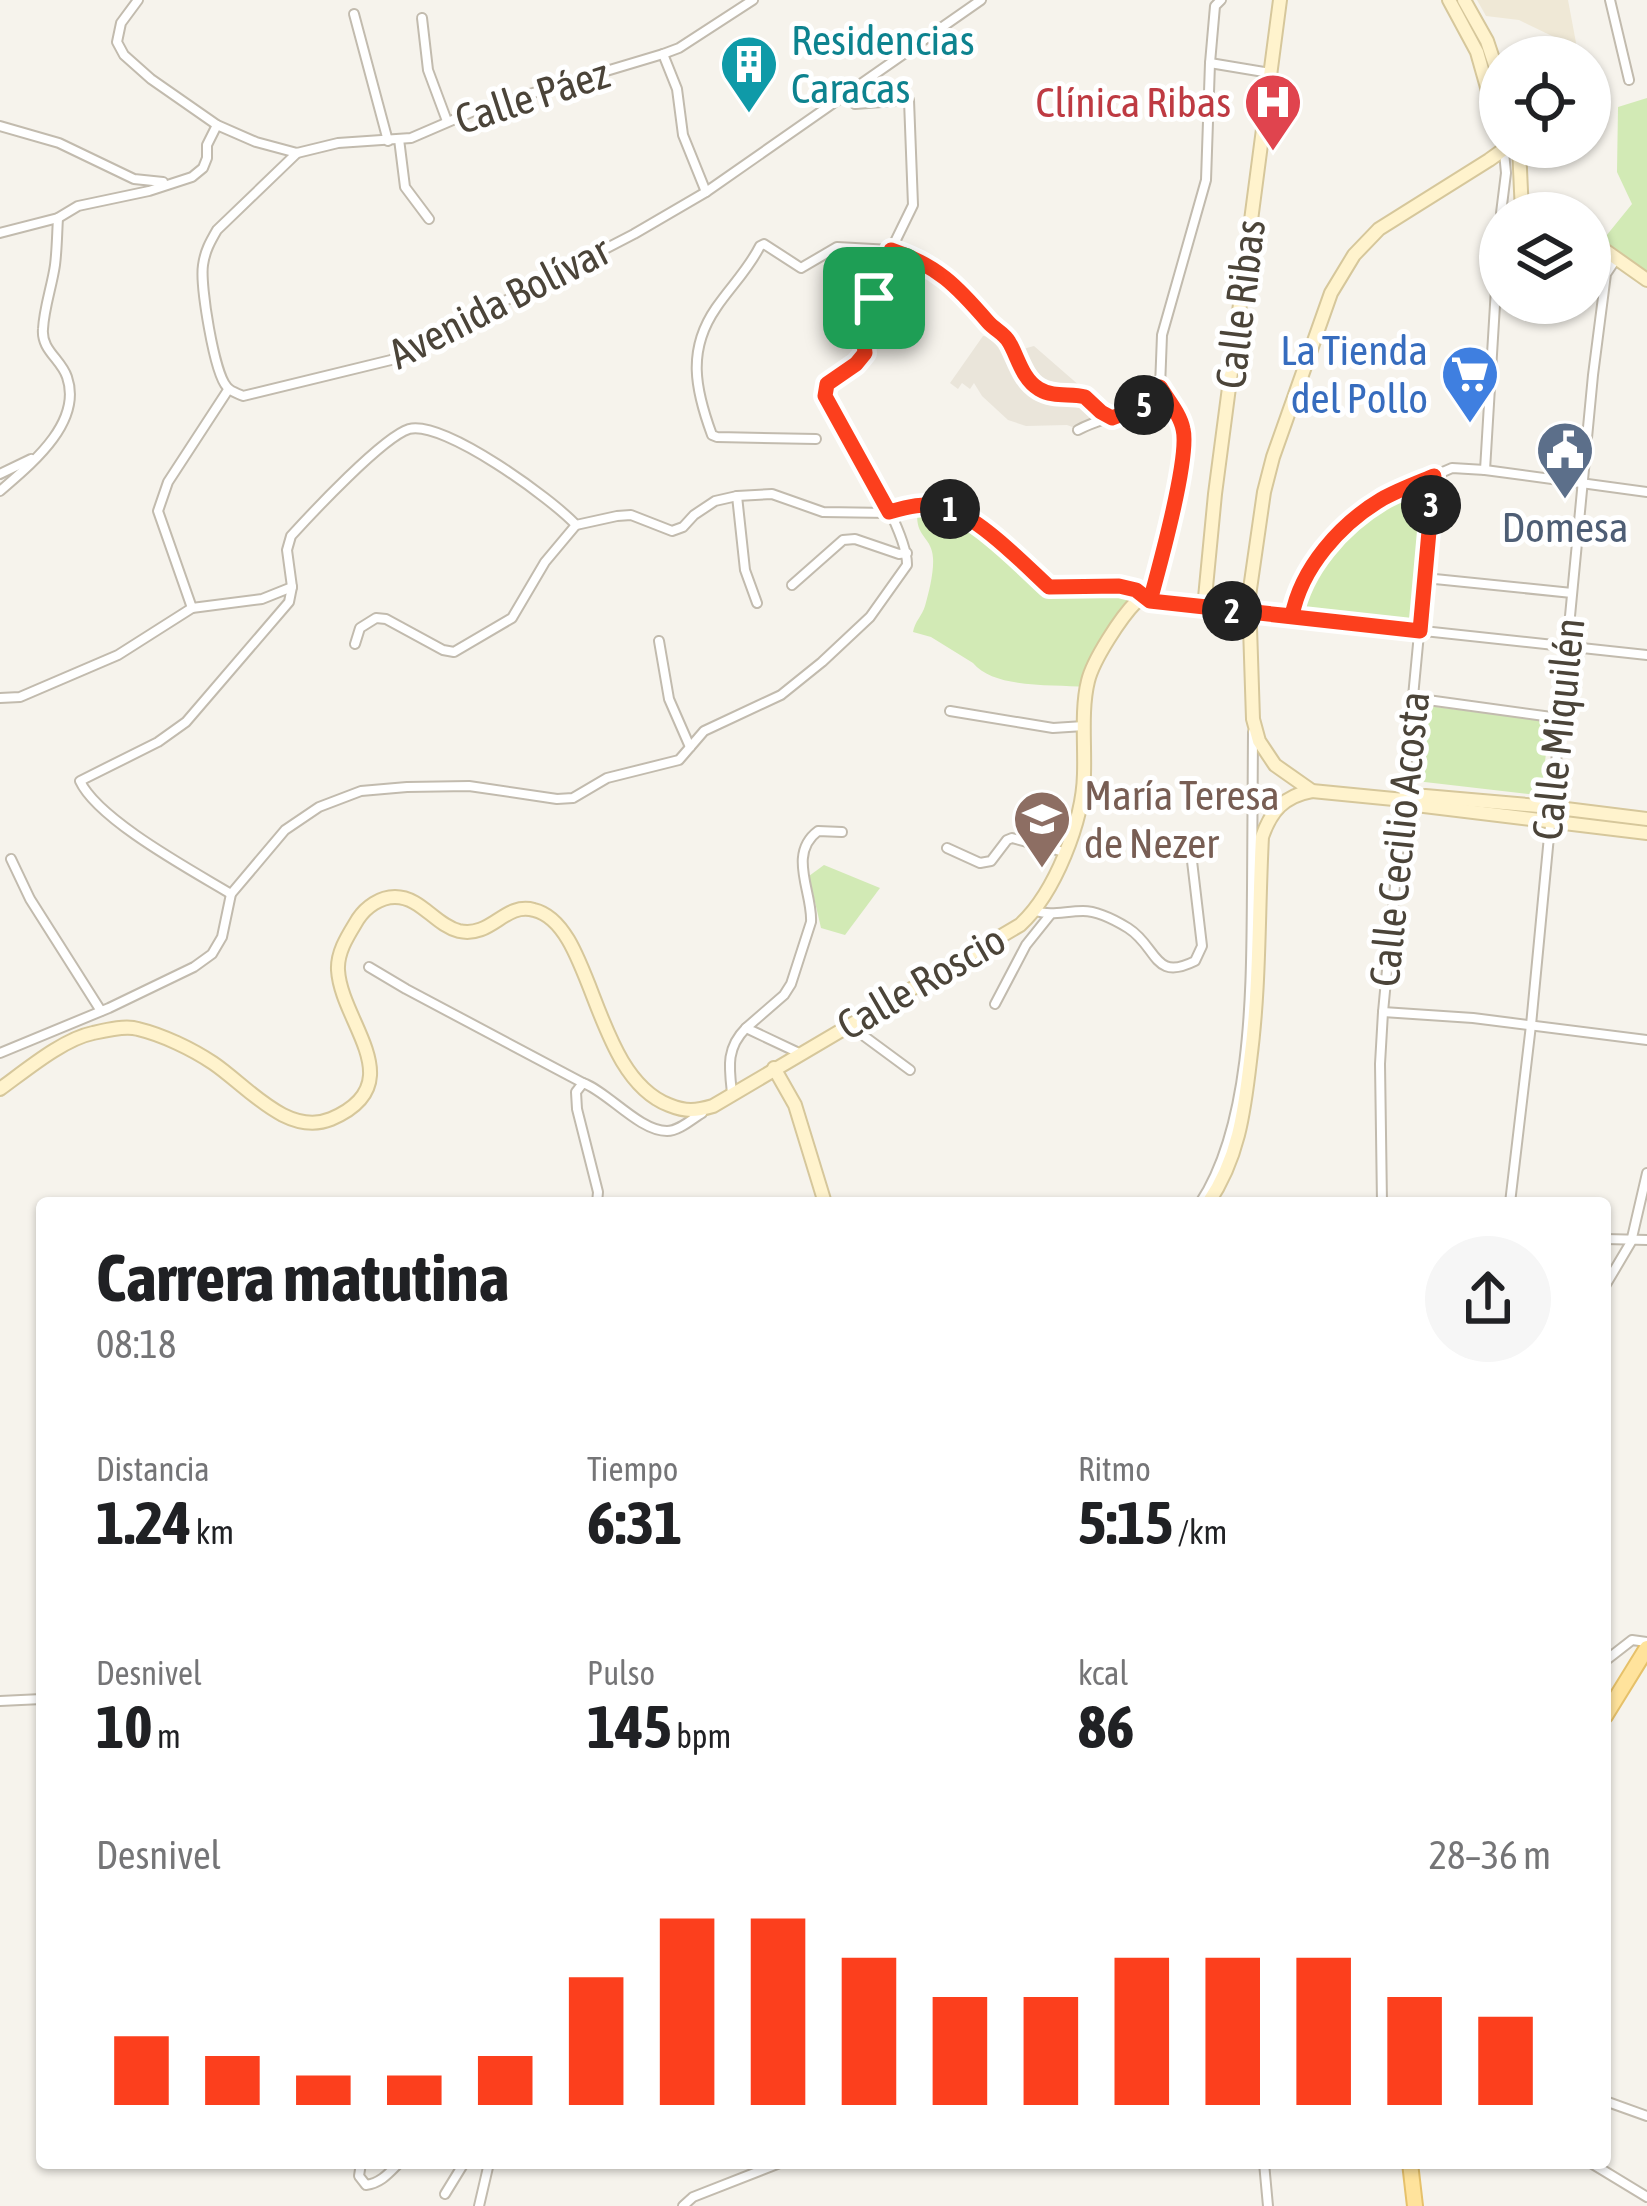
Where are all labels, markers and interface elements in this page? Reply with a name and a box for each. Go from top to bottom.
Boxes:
place label: Residencias Caracas [791,16,974,112]
building icon: Residencias Caracas [718,33,780,115]
map controls [1479,36,1611,324]
button: locate [1479,36,1611,168]
street label: Calle Páez [449,49,615,143]
hospital icon: Clínica Ribas [1242,71,1304,153]
place label: Clínica Ribas [1036,78,1231,126]
button: layers [1479,192,1611,324]
street label: Calle Ribas [1206,217,1274,391]
street label: Avenida Bolívar [381,226,618,378]
pin [823,247,925,349]
icon: arrive [841,265,907,331]
place label: La Tienda del Pollo [1280,326,1428,422]
supermarket icon: La Tienda del Pollo [1439,343,1501,425]
pin: 5 [1114,375,1174,435]
text: 5 [1136,386,1152,424]
public building icon: Domesa [1534,419,1596,501]
pin: 3 [1401,475,1461,535]
pin: 1 [920,479,980,539]
text: 3 [1423,486,1439,524]
text: 1 [942,490,958,528]
place label: Domesa [1502,503,1628,551]
pin: 2 [1202,581,1262,641]
text: 2 [1224,592,1240,630]
street label: Calle Miquilén [1522,616,1594,842]
street label: Calle Cecilio Acosta [1360,689,1438,989]
place label: María Teresa de Nezer [1084,771,1280,867]
school or university icon: María Teresa de Nezer [1011,788,1073,870]
street label: Calle Roscio [829,915,1013,1049]
button: share [1425,1236,1551,1362]
text: Carrera matutina [96,1239,509,1315]
text: 08:18 [96,1322,176,1366]
text: Distancia [96,1450,210,1488]
text: Tiempo [587,1450,678,1488]
text: Ritmo [1078,1450,1151,1488]
text: 1.24 [96,1488,191,1557]
text: 6:31 [587,1488,682,1557]
text: 5:15 [1078,1488,1173,1557]
text: km [191,1513,234,1551]
text: /km [1173,1513,1227,1551]
text: Desnivel [96,1654,202,1692]
text: Pulso [587,1654,655,1692]
text: kcal [1078,1654,1128,1692]
text: 10 [96,1692,152,1761]
text: 145 [587,1692,672,1761]
text: 86 [1078,1692,1134,1761]
text: m [152,1717,181,1755]
text: bpm [672,1717,731,1755]
text: Desnivel [96,1833,221,1877]
text: 28–36 m [1429,1833,1551,1877]

